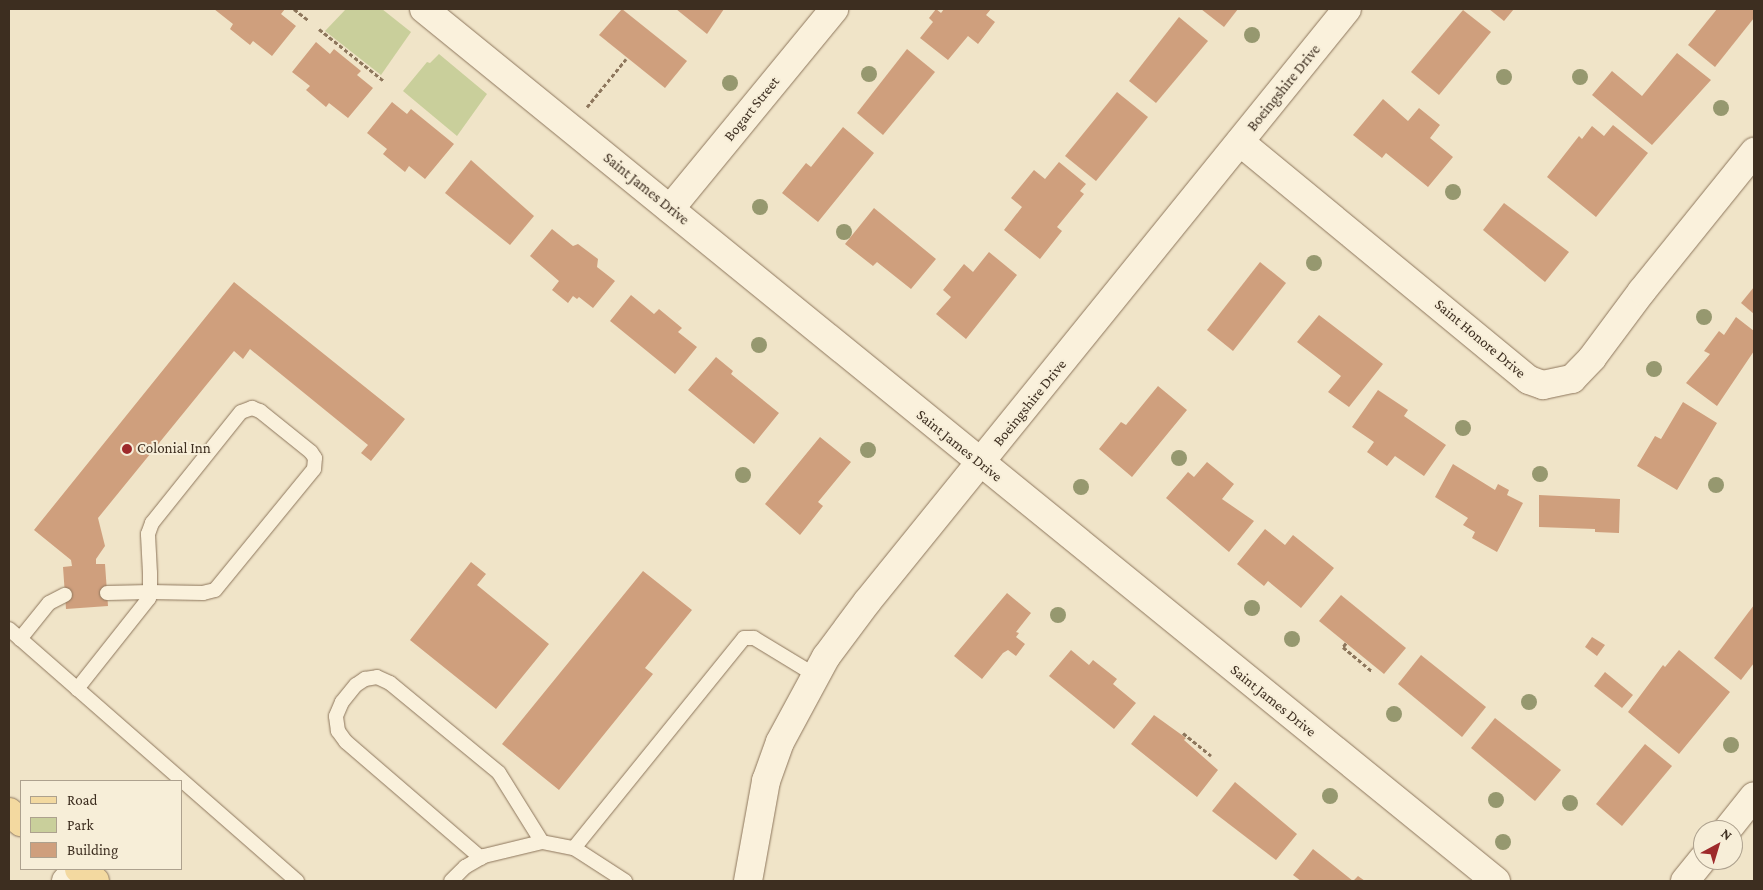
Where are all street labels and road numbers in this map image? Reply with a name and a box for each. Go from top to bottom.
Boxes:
street label: Boeingshire Drive [1244,41,1324,135]
street label: Bogart Street [720,73,784,145]
street label: Saint James Drive [600,149,692,229]
street label: Saint Honore Drive [1431,296,1529,382]
street label: Boeingshire Drive [990,356,1070,450]
street label: Saint James Drive [913,406,1005,486]
street label: Saint James Drive [1227,661,1319,741]

